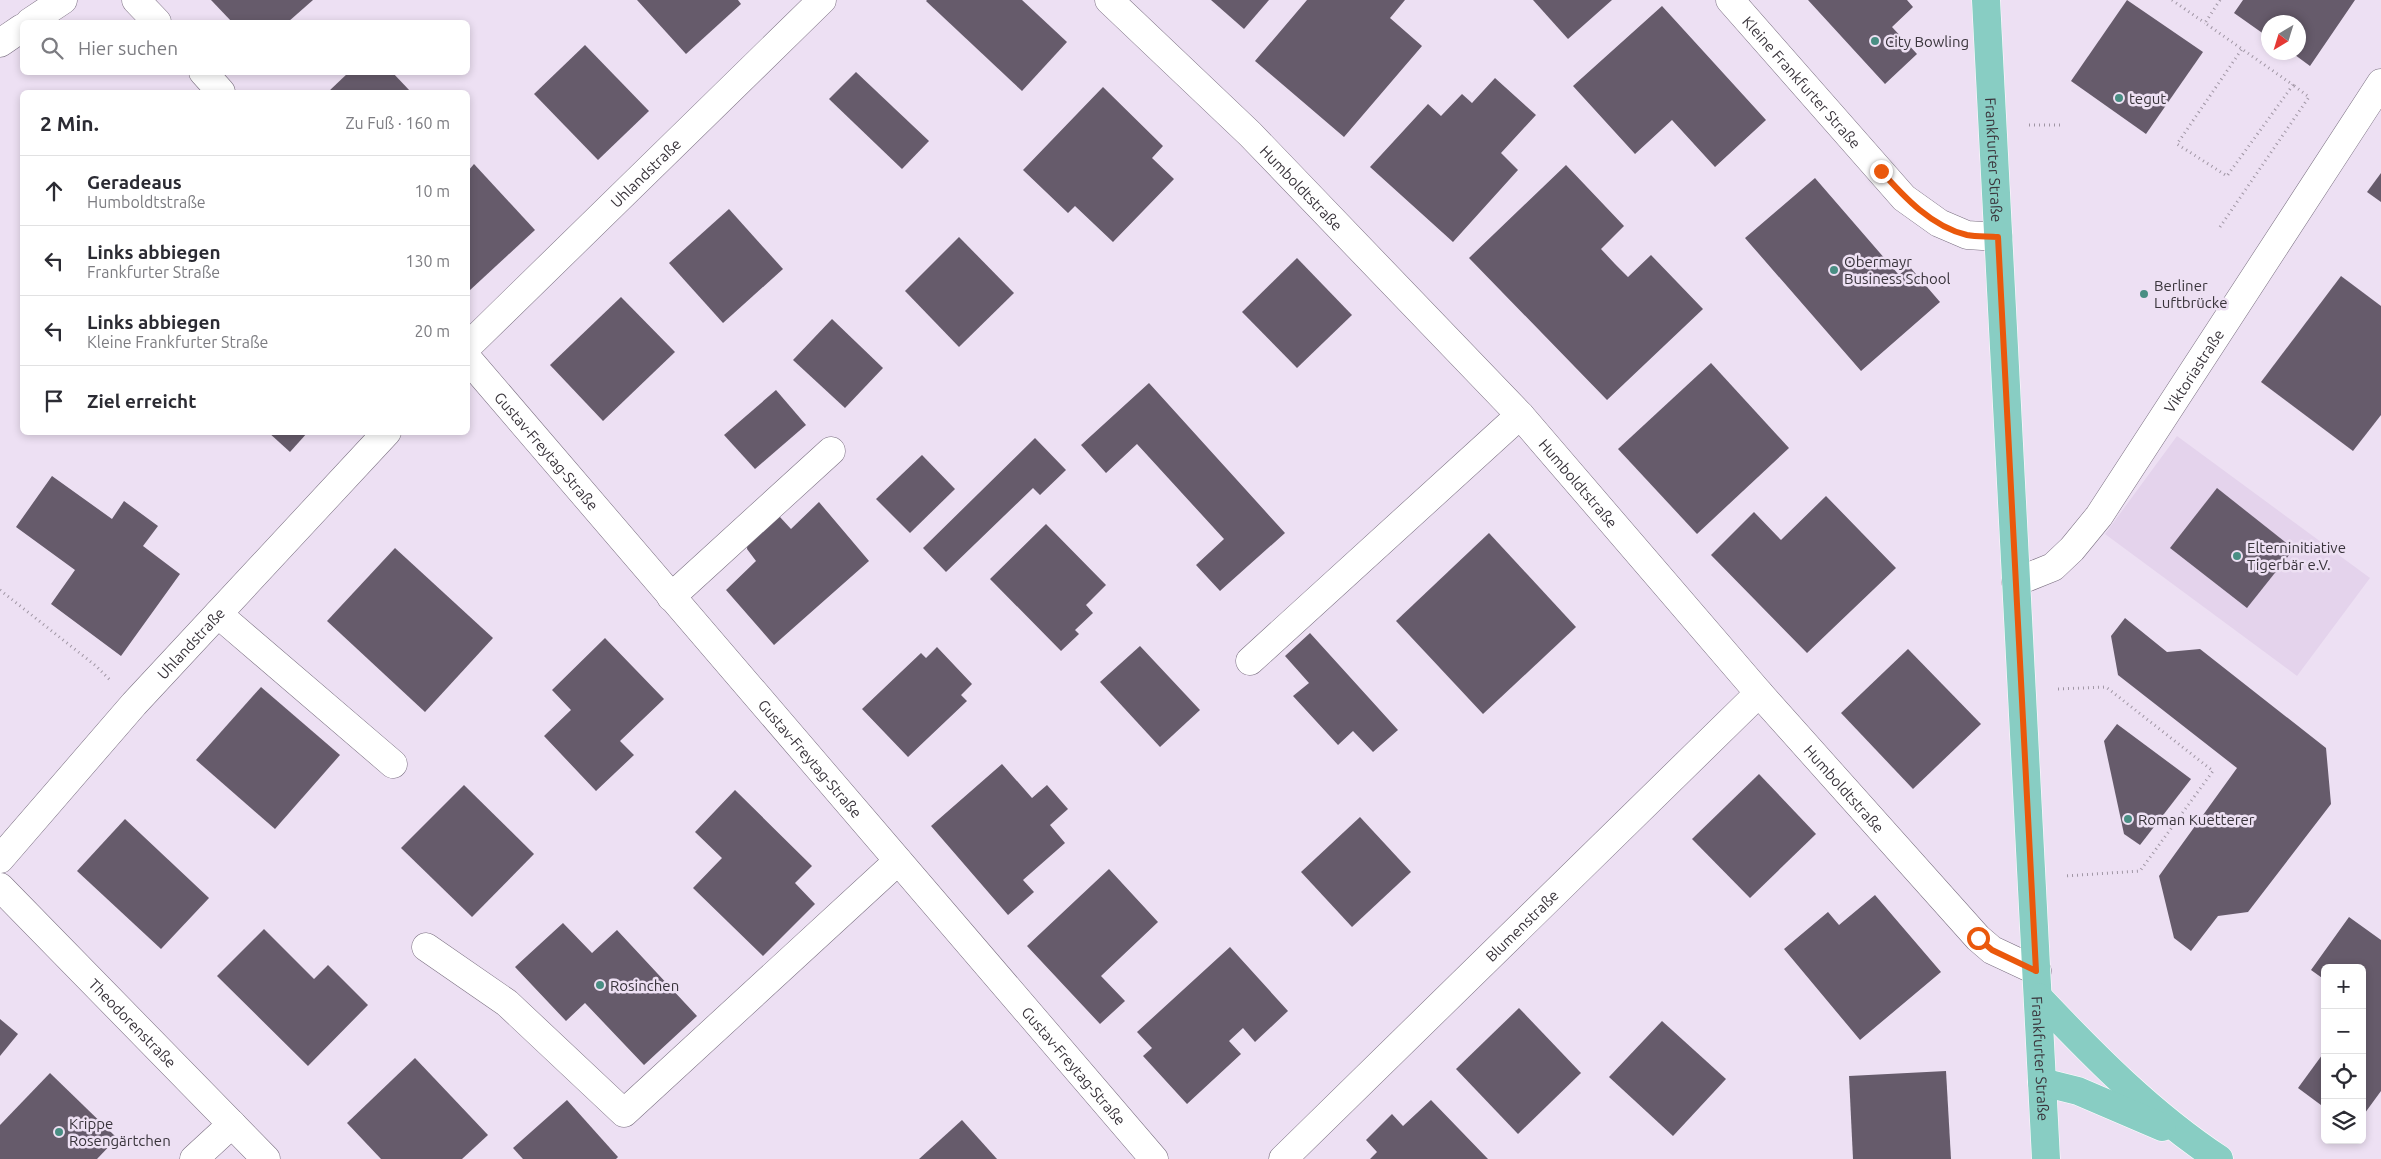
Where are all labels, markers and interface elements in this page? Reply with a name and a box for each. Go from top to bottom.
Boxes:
street label: Kleine Frankfurter Straße [1739,12,1865,151]
north arrow [2261,15,2306,60]
search box [20,20,470,75]
place label: City Bowling [1885,33,1969,50]
icon: search [38,34,66,62]
marker: City Bowling [1869,35,1881,47]
text: Hier suchen [78,37,178,59]
place label: tegut [2129,90,2166,107]
marker: tegut [2113,92,2125,104]
street label: Frankfurter Straße [1983,97,2006,223]
text: 2 Min. [40,111,99,135]
text: Zu Fuß · 160 m [345,114,450,132]
street label: Uhlandstraße [607,135,684,211]
street label: Humboldtstraße [1257,142,1346,234]
route end [1870,160,1893,183]
text: Geradeaus [87,171,182,193]
icon: ahead [40,177,68,205]
text: 10 m [414,182,450,200]
text: Humboldtstraße [87,193,206,211]
text: Links abbiegen [87,241,221,263]
icon: left [40,247,68,275]
text: 130 m [405,252,450,270]
place label: Obermayr Business School [1844,253,1950,287]
text: Frankfurter Straße [87,263,220,281]
marker: Obermayr Business School [1828,264,1840,276]
place label: Berliner Luftbrücke [2154,277,2227,311]
marker: Berliner Luftbrücke [2138,288,2150,300]
text: Links abbiegen [87,311,221,333]
icon: left [40,317,68,345]
text: 20 m [414,322,450,340]
street label: Viktoriastraße [2160,326,2227,416]
text: Kleine Frankfurter Straße [87,333,268,351]
icon: arrive [40,387,68,415]
street label: Gustav-Freytag-Straße [491,388,602,513]
text: Ziel erreicht [87,390,196,412]
street label: Humboldtstraße [1536,435,1621,531]
place label: Elterninitiative Tigerbär e.V. [2247,539,2346,573]
marker: Elterninitiative Tigerbär e.V. [2231,550,2243,562]
street label: Uhlandstraße [153,604,228,682]
street label: Gustav-Freytag-Straße [755,696,866,821]
street label: Humboldtstraße [1801,741,1888,836]
place label: Roman Kuetterer [2138,811,2255,828]
marker: Roman Kuetterer [2122,813,2134,825]
street label: Blumenstraße [1482,886,1562,965]
route start [1967,927,1990,950]
map controls [2321,964,2366,1144]
button: + [2321,964,2366,1009]
street label: Theodorenstraße [86,975,180,1071]
place label: Rosinchen [610,977,679,994]
marker: Rosinchen [594,979,606,991]
street label: Frankfurter Straße [2029,996,2053,1121]
street label: Gustav-Freytag-Straße [1019,1003,1129,1128]
button: − [2321,1009,2366,1054]
button: locate [2321,1054,2366,1099]
button: layers [2321,1099,2366,1144]
place label: Krippe Rosengärtchen [69,1115,171,1149]
marker: Krippe Rosengärtchen [53,1126,65,1138]

